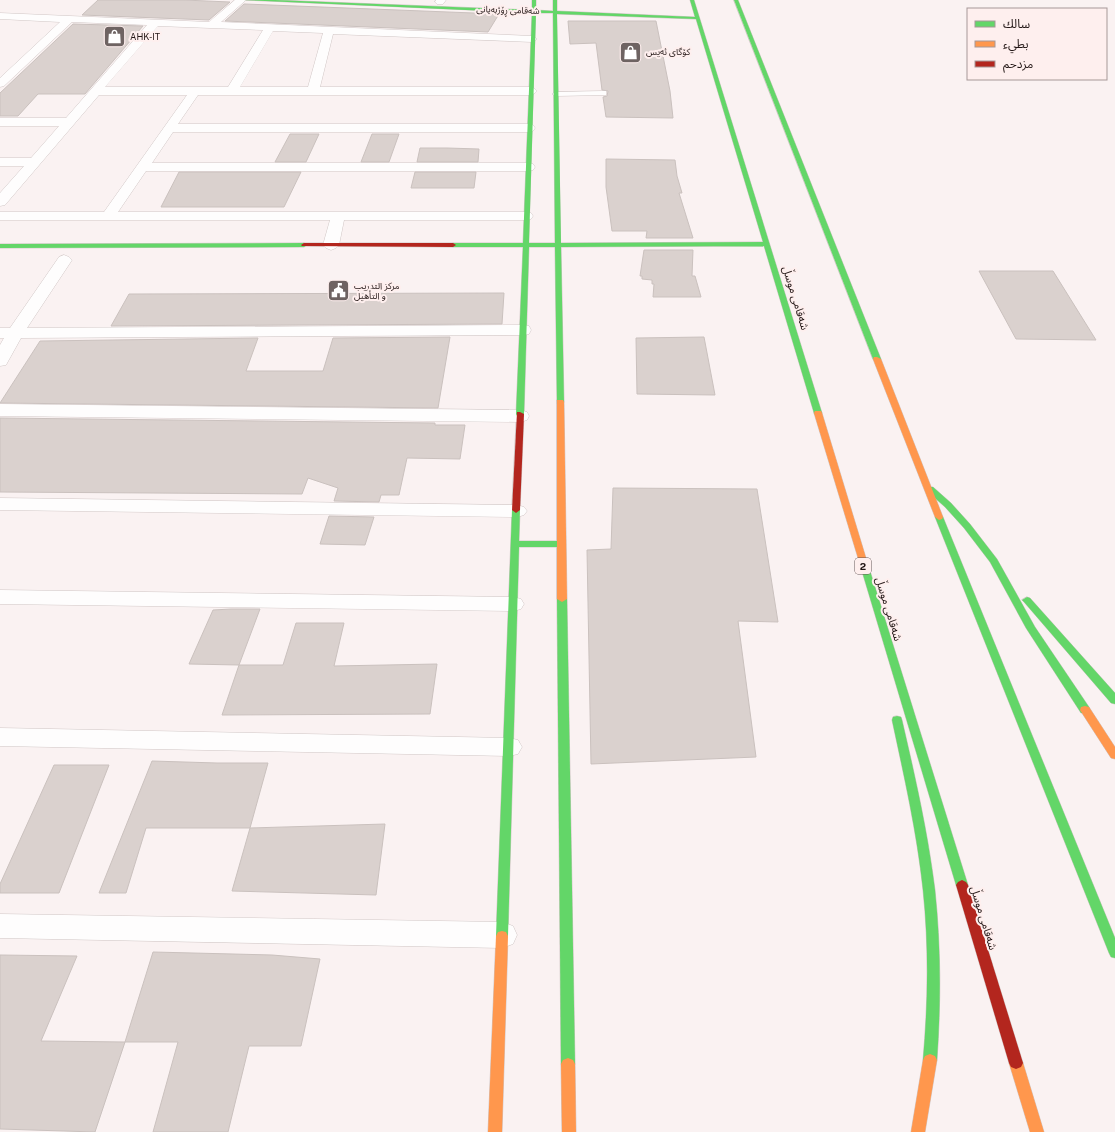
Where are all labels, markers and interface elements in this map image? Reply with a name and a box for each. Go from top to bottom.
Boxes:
street label: شەقامی ڕۆژبەیانی [476,3,540,19]
legend [967,8,1107,80]
text: سالك [1003,17,1030,31]
shop icon: AHK-IT [102,24,128,50]
place label: AHK-IT [130,31,161,42]
text: بطيء [1003,37,1029,54]
shop icon: کۆگای ئەیس [617,39,643,65]
place label: کۆگای ئەیس [646,46,691,58]
text: مزدحم [1003,57,1033,73]
street label: شەقامی موسڵ [780,264,814,332]
public building icon: مركز التدريب و التأهيل [326,278,352,304]
place label: مركز التدريب و التأهيل [354,280,400,301]
road number: 2 [855,558,871,574]
street label: شەقامی موسڵ [873,575,907,643]
street label: شەقامی موسڵ [968,884,1002,952]

